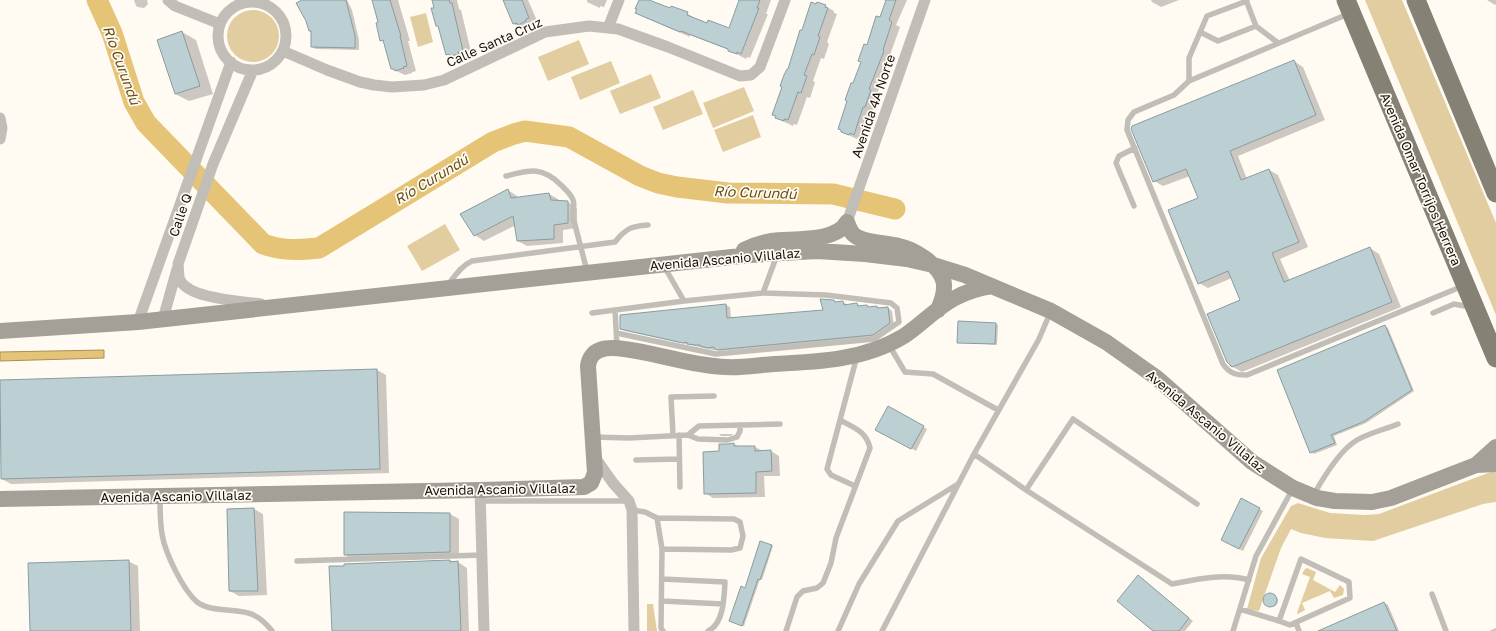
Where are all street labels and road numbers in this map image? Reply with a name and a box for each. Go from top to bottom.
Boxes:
street label: Calle Santa Cruz [444,14,545,70]
street label: Avenida 4A Norte [848,52,898,160]
street label: Avenida Omar Torrijos Herrera [1377,90,1465,268]
street label: Calle Q [165,191,195,239]
street label: Avenida Ascanio Villalaz [649,244,801,274]
street label: Avenida Ascanio Villalaz [1143,366,1269,476]
street label: Avenida Ascanio Villalaz [424,480,576,498]
street label: Avenida Ascanio Villalaz [100,487,252,505]

